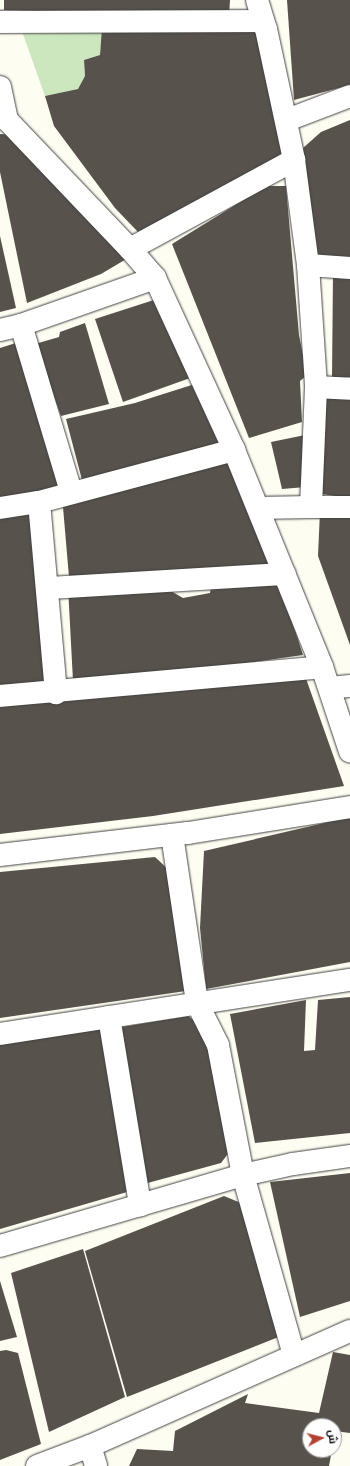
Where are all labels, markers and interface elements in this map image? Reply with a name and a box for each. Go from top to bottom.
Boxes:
north arrow [302,1418,342,1458]
text: ش [326,1429,340,1444]

